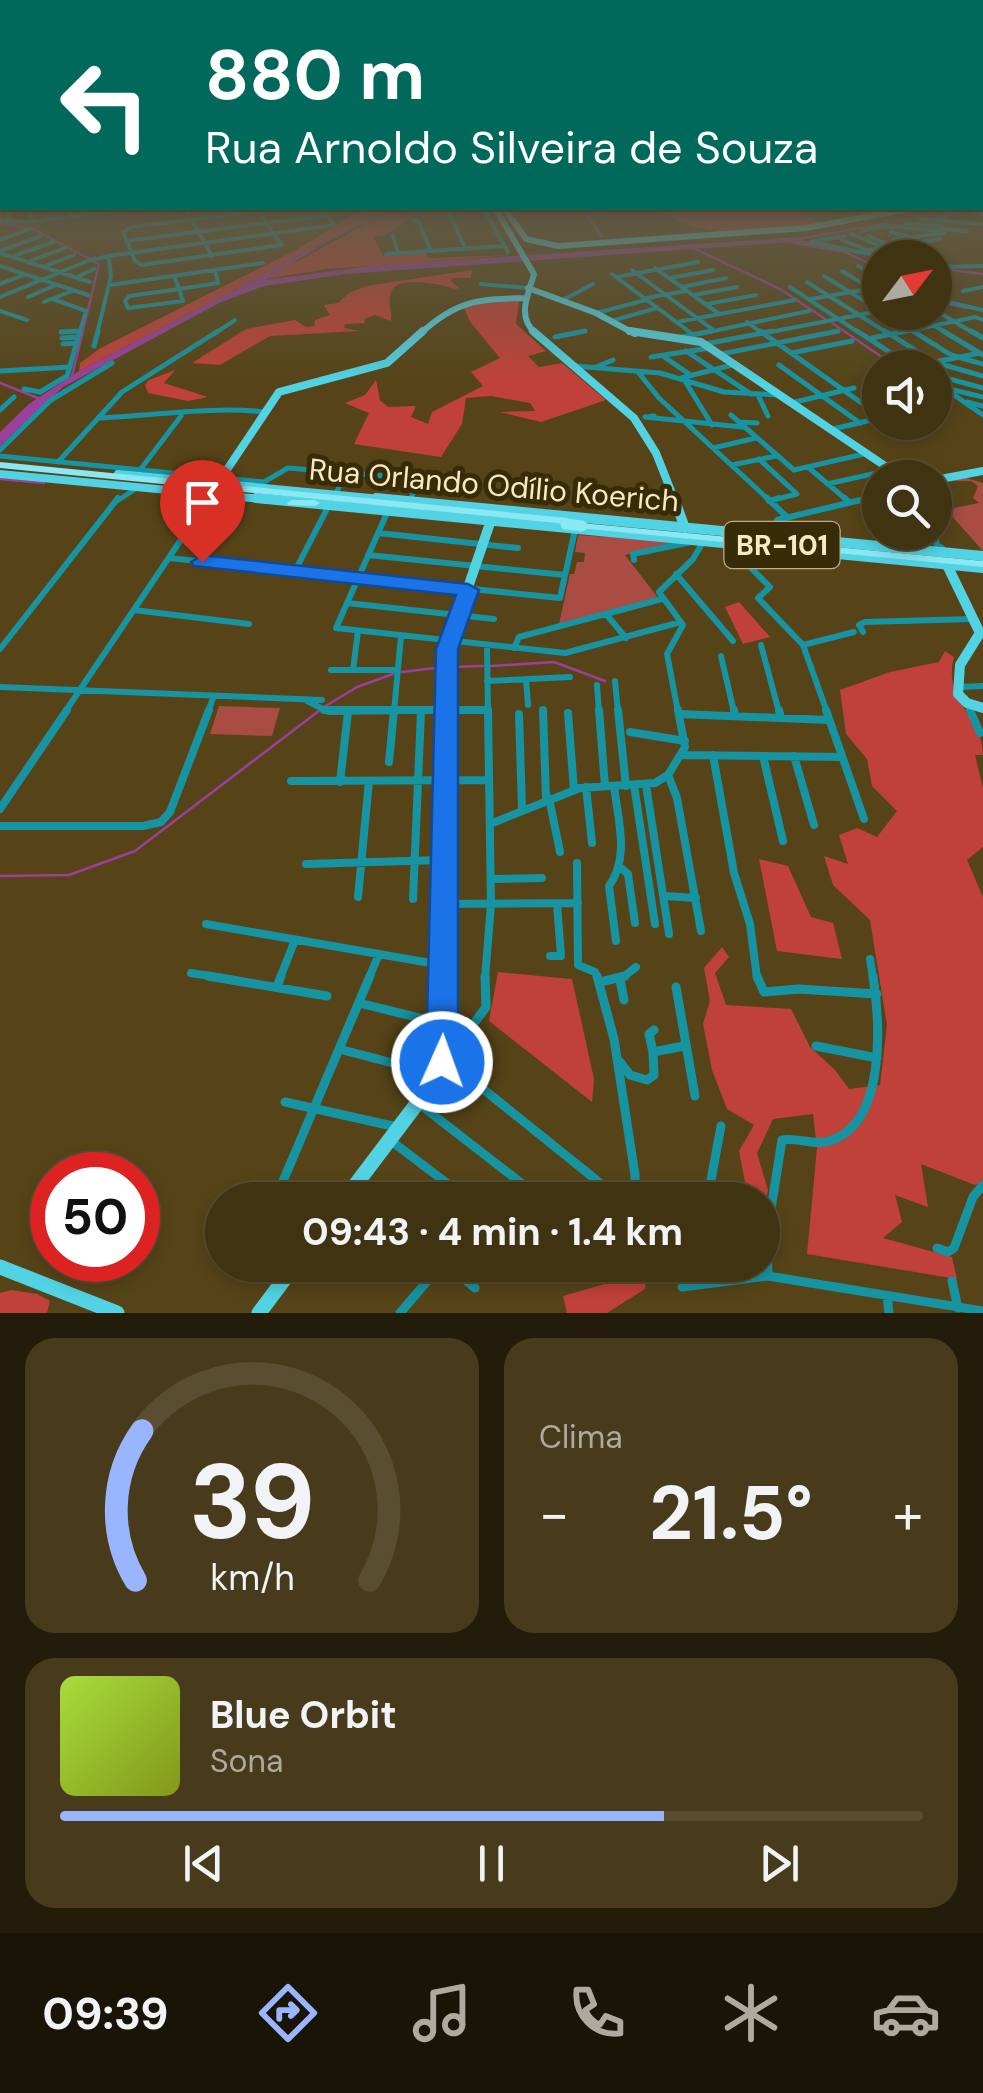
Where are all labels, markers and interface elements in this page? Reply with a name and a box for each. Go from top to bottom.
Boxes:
text: 880 m [205,30,425,121]
icon: left [40,40,170,170]
text: Rua Arnoldo Silveira de Souza [205,118,818,177]
north arrow [862,240,952,330]
map controls [862,240,952,550]
button: sound [862,350,952,440]
street label: Rua Orlando Odílio Koerich [308,449,680,521]
pin [160,460,245,563]
button: search [862,460,952,550]
icon: arrive [175,475,230,530]
road number: BR-101 [724,522,840,568]
position arrow [390,1010,494,1114]
speed limit sign: 50 [30,1152,160,1282]
text: 09:43 · 4 min · 1.4 km [302,1207,683,1257]
text: Clima [539,1416,623,1458]
text: 39 [189,1435,315,1570]
text: 21.5° [649,1465,813,1562]
text: − [539,1478,569,1550]
text: + [893,1478,923,1550]
text: km/h [210,1555,294,1601]
text: Blue Orbit [210,1690,397,1740]
text: Sona [210,1740,283,1782]
icon: previous [176,1836,231,1891]
icon: pause [464,1836,519,1891]
icon: next [752,1836,807,1891]
icon: directions [253,1978,323,2048]
icon: music [407,1978,477,2048]
icon: phone [562,1978,632,2048]
icon: climate [716,1978,786,2048]
icon: car [871,1978,941,2048]
text: 09:39 [42,1984,169,2043]

